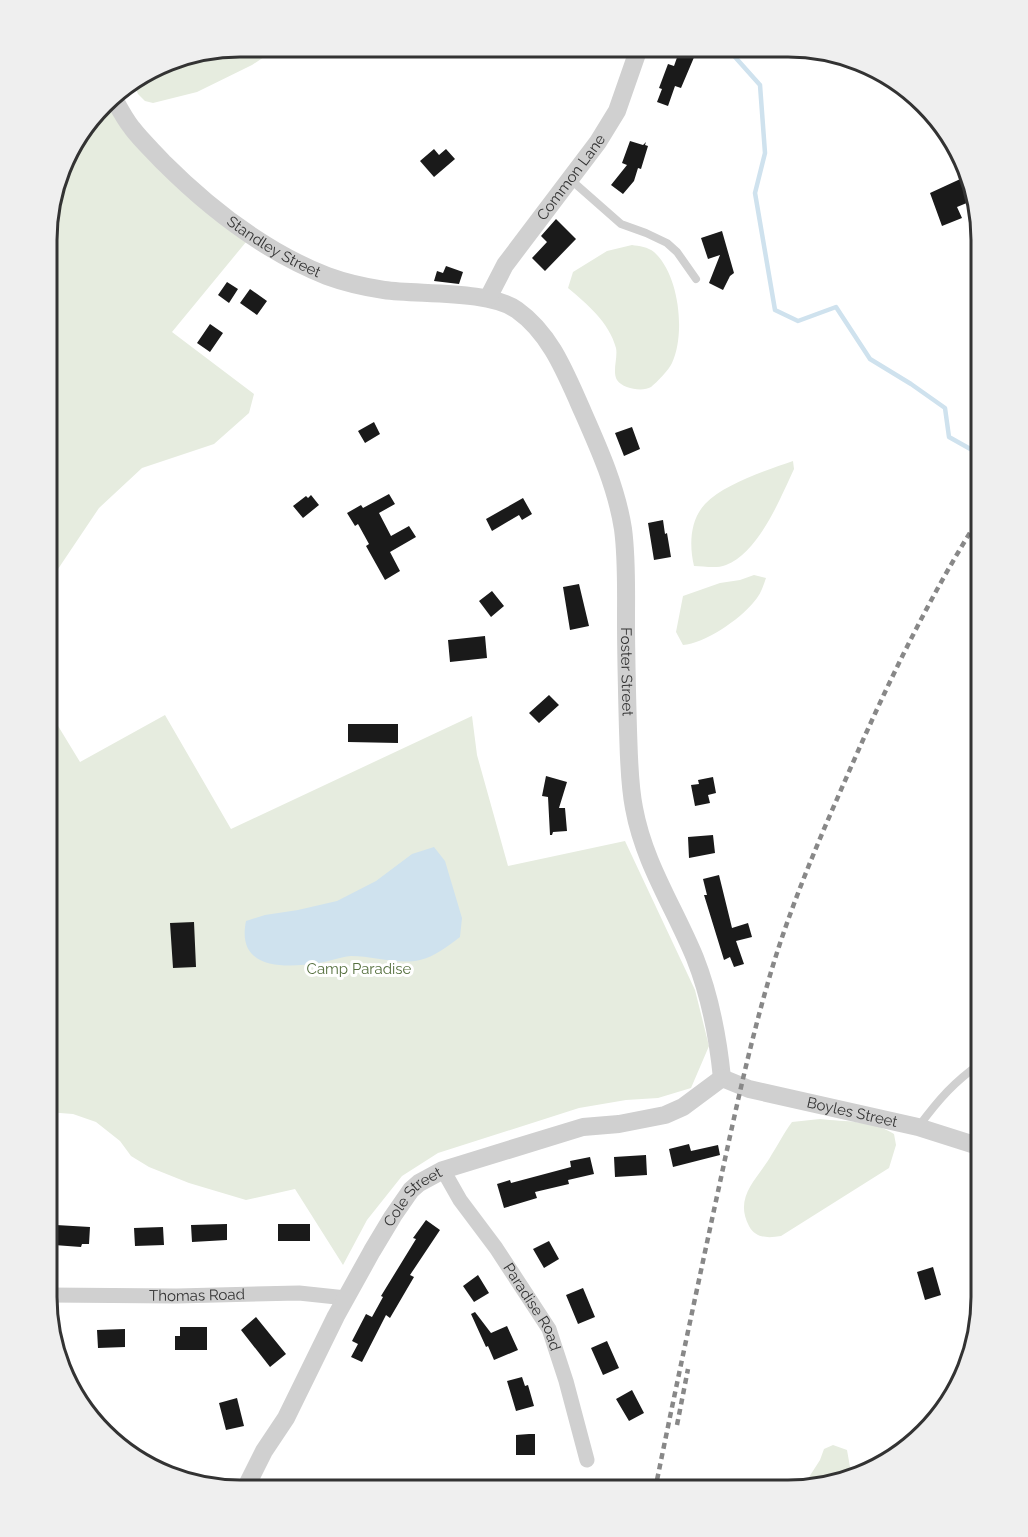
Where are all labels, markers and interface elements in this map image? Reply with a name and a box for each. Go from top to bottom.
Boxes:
street label: Common Lane [533,131,609,224]
street label: Standley Street [223,212,324,281]
street label: Foster Street [617,627,637,716]
park label: Camp Paradise [307,960,412,978]
street label: Boyles Street [805,1093,899,1131]
street label: Cole Street [380,1163,445,1230]
street label: Paradise Road [499,1260,565,1353]
street label: Thomas Road [149,1285,245,1305]

